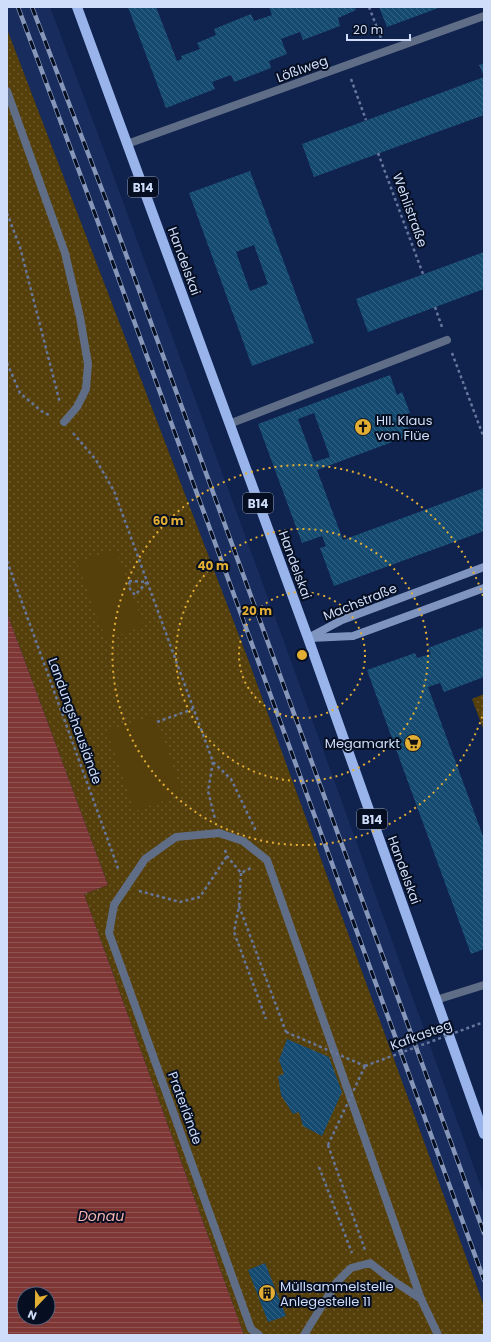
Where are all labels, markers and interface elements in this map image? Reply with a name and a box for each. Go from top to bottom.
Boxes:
scale bar [347,16,410,42]
text: 20 m [353,21,383,38]
street label: Lößlweg [274,51,330,87]
street label: Wehlistraße [388,170,432,250]
road number: B14 [128,177,158,197]
street label: Handelskai [163,224,205,298]
place label: Hll. Klaus von Flüe [376,411,433,445]
church icon: Hll. Klaus von Flüe [353,417,373,437]
road number: B14 [243,493,273,513]
text: 60 m [153,512,184,529]
street label: Handelskai [274,528,316,602]
text: 40 m [197,557,229,574]
street label: Machstraße [320,579,400,625]
text: 20 m [242,602,272,619]
centre of rings [295,648,309,662]
street label: Landungshauslände [43,655,107,787]
supermarket icon: Megamarkt [403,733,423,753]
place label: Megamarkt [325,734,400,753]
road number: B14 [357,809,387,829]
street label: Handelskai [383,833,425,907]
street label: Kafkasteg [387,1015,455,1055]
street label: Praterlände [163,1069,207,1147]
water label: Donau [78,1206,124,1226]
place label: Müllsammelstelle Anlegestelle 11 [280,1277,394,1311]
building icon: Müllsammelstelle Anlegestelle 11 [257,1283,277,1303]
north arrow [16,1286,56,1326]
text: N [25,1306,39,1324]

